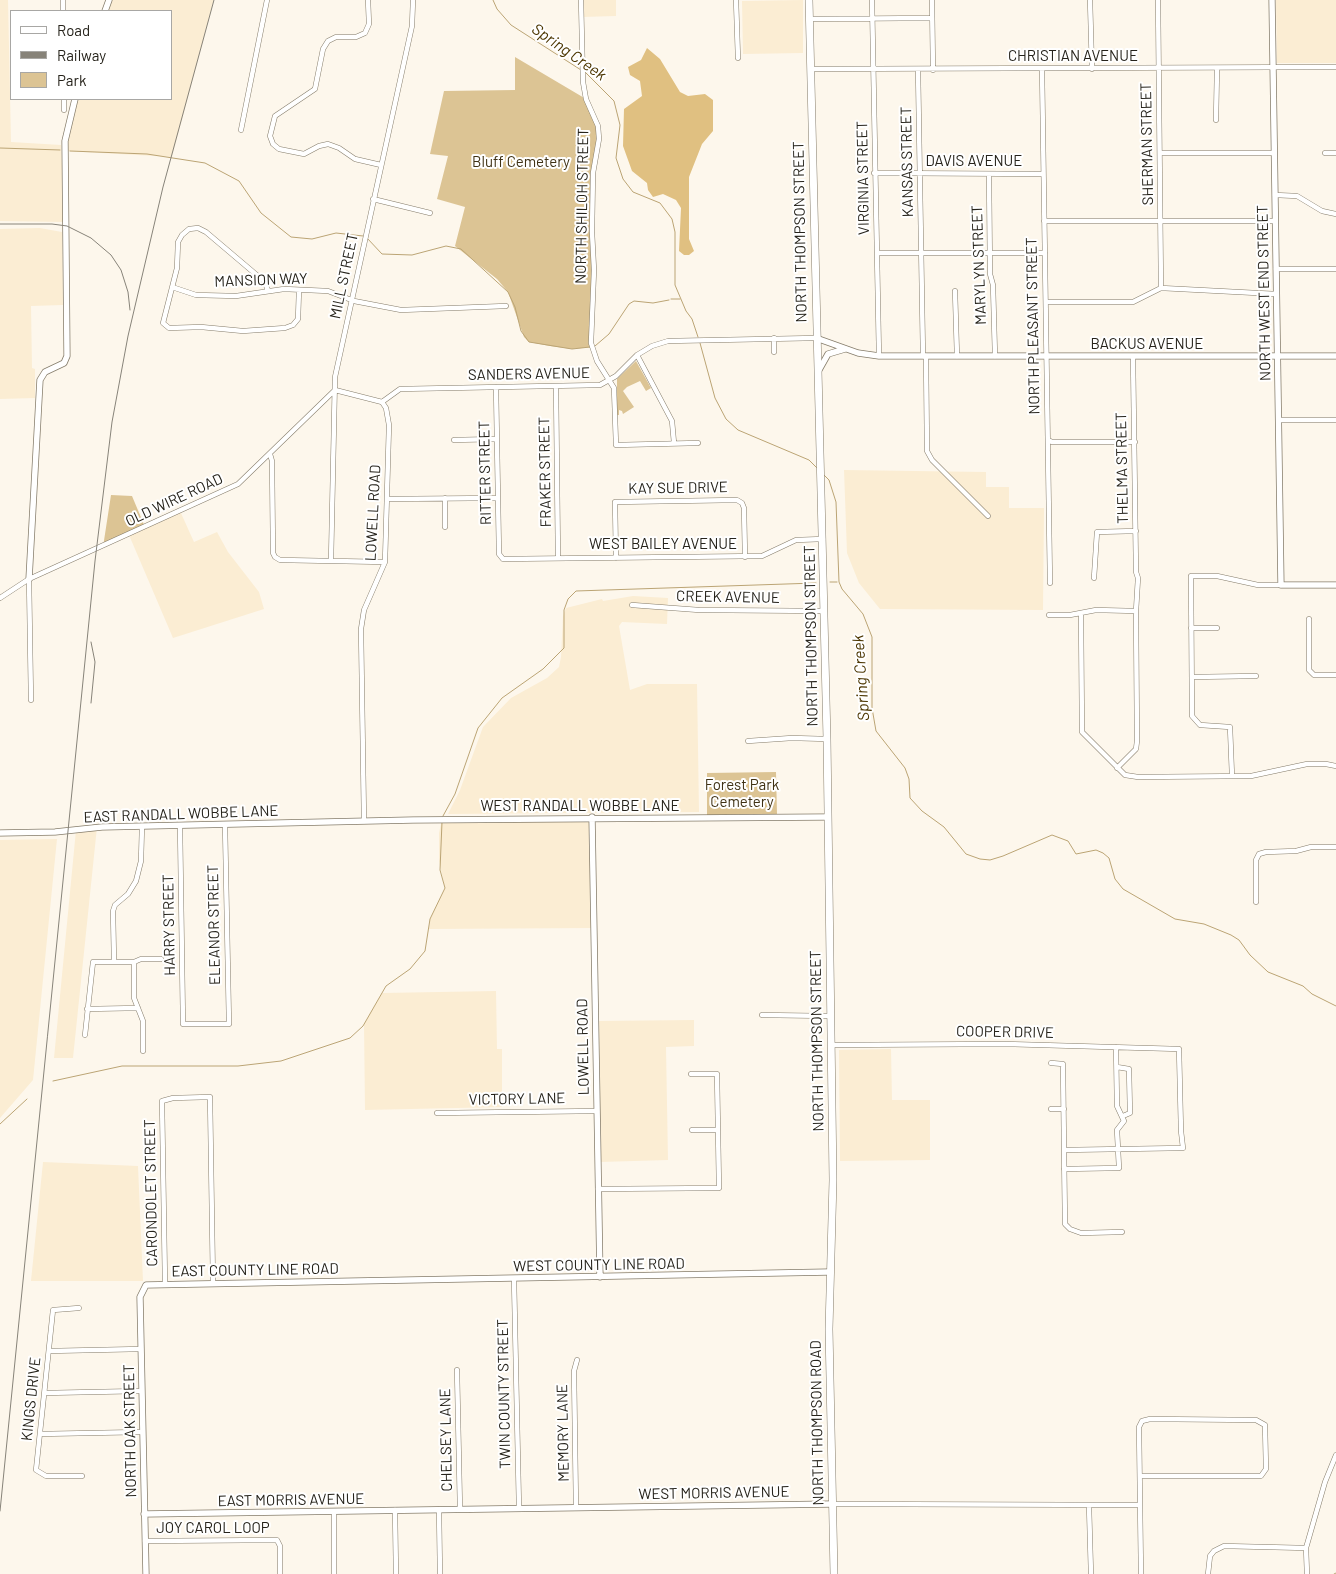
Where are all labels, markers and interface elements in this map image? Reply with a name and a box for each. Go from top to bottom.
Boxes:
legend [10,10,172,100]
water label: Spring Creek [528,19,610,85]
text: Road [57,21,90,39]
text: Railway [57,46,106,64]
street label: CHRISTIAN AVENUE [1008,47,1138,65]
text: Park [57,71,86,89]
street label: SHERMAN STREET [1137,83,1157,205]
street label: KANSAS STREET [897,106,917,218]
street label: VIRGINIA STREET [853,121,873,235]
street label: NORTH SHILOH STREET [572,128,592,284]
street label: NORTH THOMPSON STREET [789,141,811,323]
street label: DAVIS AVENUE [926,152,1022,170]
park label: Bluff Cemetery [472,153,570,171]
street label: MARYLYN STREET [968,205,990,325]
street label: NORTH WEST END STREET [1253,205,1275,381]
street label: MILL STREET [326,231,362,321]
street label: NORTH PLEASANT STREET [1022,237,1044,415]
street label: MANSION WAY [214,269,308,291]
street label: BACKUS AVENUE [1091,335,1203,353]
street label: SANDERS AVENUE [468,364,590,384]
street label: THELMA STREET [1112,412,1132,524]
street label: FRAKER STREET [535,417,555,527]
street label: RITTER STREET [475,421,495,525]
street label: LOWELL ROAD [361,464,385,562]
street label: OLD WIRE ROAD [122,470,226,530]
street label: KAY SUE DRIVE [628,478,728,498]
street label: WEST BAILEY AVENUE [589,535,737,553]
street label: NORTH THOMPSON STREET [800,545,822,727]
street label: CREEK AVENUE [676,587,780,607]
water label: Spring Creek [848,634,874,722]
park label: Forest Park Cemetery [705,776,779,811]
street label: WEST RANDALL WOBBE LANE [480,797,680,815]
street label: EAST RANDALL WOBBE LANE [83,802,279,826]
street label: ELEANOR STREET [204,865,224,985]
street label: HARRY STREET [159,874,179,976]
street label: NORTH THOMPSON STREET [806,950,828,1132]
street label: LOWELL ROAD [573,999,593,1095]
street label: COOPER DRIVE [956,1022,1054,1042]
street label: VICTORY LANE [469,1089,565,1109]
street label: CARONDOLET STREET [141,1119,161,1267]
street label: WEST COUNTY LINE ROAD [513,1255,685,1275]
street label: EAST COUNTY LINE ROAD [171,1260,339,1280]
street label: TWIN COUNTY STREET [494,1319,514,1469]
street label: NORTH THOMPSON ROAD [807,1340,827,1506]
street label: KINGS DRIVE [18,1356,44,1442]
street label: NORTH OAK STREET [120,1364,140,1498]
street label: MEMORY LANE [553,1384,573,1482]
street label: CHELSEY LANE [436,1388,456,1492]
street label: WEST MORRIS AVENUE [638,1483,790,1503]
street label: EAST MORRIS AVENUE [218,1490,364,1510]
street label: JOY CAROL LOOP [156,1519,270,1537]

